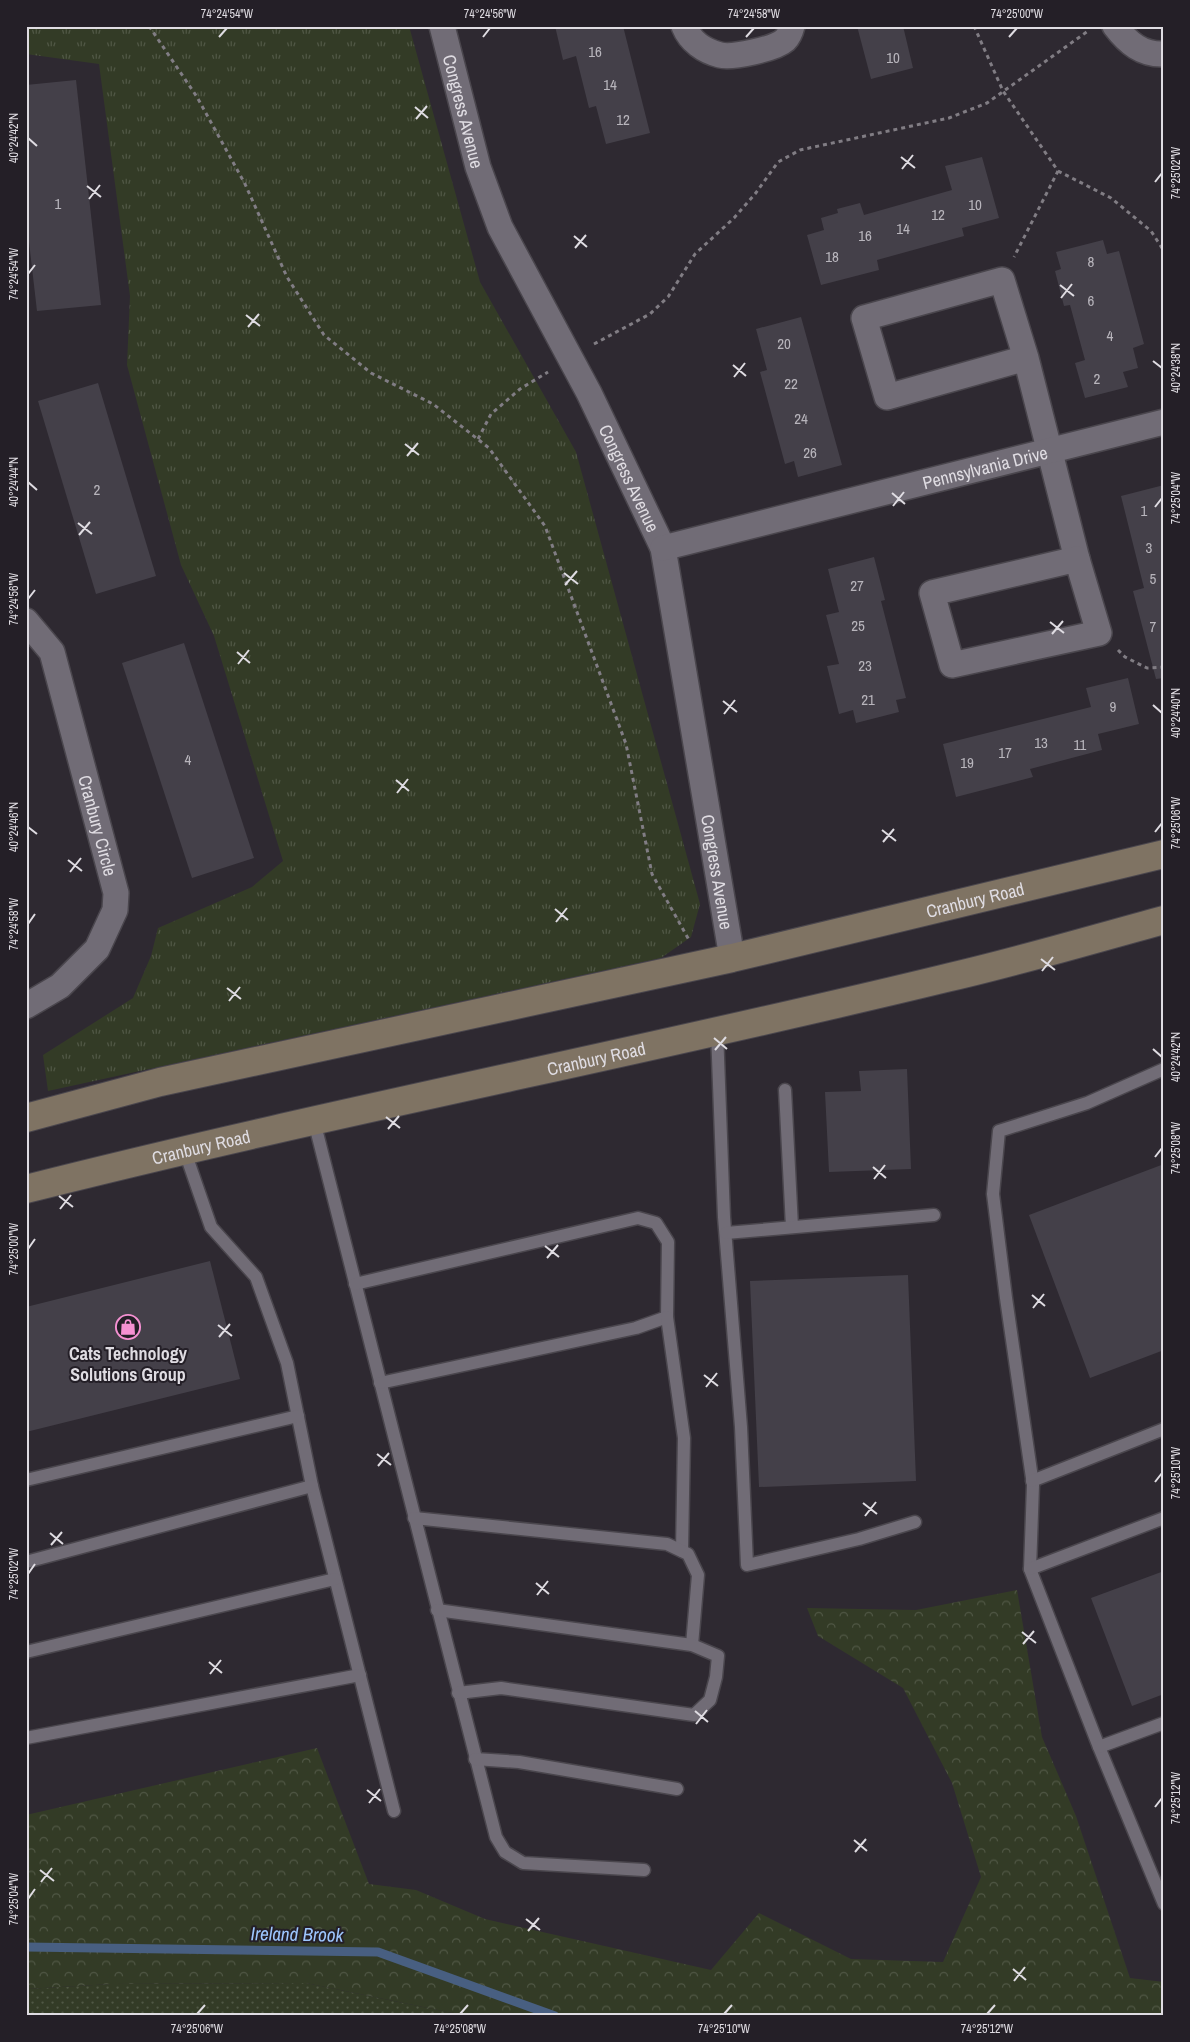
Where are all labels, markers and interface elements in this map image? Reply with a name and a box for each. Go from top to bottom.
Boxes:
text: 74°24'54"W [201,6,254,22]
text: 74°24'56"W [464,6,517,22]
text: 74°24'58"W [728,6,781,22]
text: 74°25'00"W [991,6,1044,22]
house number: 16 [588,41,602,62]
house number: 10 [886,47,900,68]
street label: Congress Avenue [437,52,490,171]
house number: 14 [603,74,617,95]
house number: 12 [616,109,630,130]
text: 40°24'42"N [6,113,22,163]
text: 74°25'02"W [1168,146,1184,199]
house number: 1 [55,193,62,214]
house number: 10 [968,194,982,215]
house number: 12 [931,204,945,225]
house number: 14 [896,218,910,239]
house number: 16 [858,225,872,246]
house number: 18 [825,246,839,267]
text: 74°24'54"W [6,247,22,300]
house number: 8 [1088,251,1095,272]
house number: 6 [1088,290,1095,311]
house number: 4 [1107,325,1114,346]
house number: 20 [777,333,791,354]
text: 40°24'38"N [1168,343,1184,393]
house number: 2 [1094,368,1101,389]
house number: 22 [784,373,798,394]
house number: 24 [794,408,808,429]
street label: Congress Avenue [593,420,666,536]
street label: Pennsylvania Drive [920,439,1050,495]
house number: 26 [803,442,817,463]
text: 40°24'44"N [6,457,22,507]
text: 74°25'04"W [1168,471,1184,524]
house number: 2 [94,479,101,500]
house number: 1 [1141,500,1148,521]
house number: 3 [1146,537,1153,558]
house number: 5 [1150,568,1157,589]
text: 74°24'56"W [6,572,22,625]
house number: 27 [850,575,864,596]
house number: 25 [851,615,865,636]
house number: 7 [1150,616,1157,637]
house number: 23 [858,655,872,676]
text: 40°24'40"N [1168,688,1184,738]
house number: 21 [861,689,875,710]
house number: 9 [1110,696,1117,717]
house number: 13 [1034,732,1048,753]
house number: 11 [1074,734,1087,755]
house number: 17 [998,742,1012,763]
house number: 4 [185,749,192,770]
house number: 19 [960,752,974,773]
street label: Cranbury Circle [73,772,123,879]
text: 74°25'06"W [1168,796,1184,849]
text: 40°24'46"N [6,802,22,852]
street label: Congress Avenue [696,812,739,931]
street label: Cranbury Road [923,876,1027,923]
text: 74°24'58"W [6,897,22,950]
text: 40°24'42"N [1168,1032,1184,1082]
street label: Cranbury Road [545,1035,648,1081]
text: 74°25'08"W [1168,1121,1184,1174]
street label: Cranbury Road [149,1123,253,1170]
text: 74°25'00"W [6,1222,22,1275]
shop icon: Cats Technology Solutions Group [115,1314,141,1340]
place label: Cats Technology Solutions Group [69,1341,188,1387]
text: 74°25'10"W [1168,1446,1184,1499]
text: 74°25'02"W [6,1547,22,1600]
text: 74°25'12"W [1168,1771,1184,1824]
text: 74°25'04"W [6,1872,22,1925]
water label: Ireland Brook [250,1920,345,1948]
text: 74°25'06"W [171,2021,224,2037]
text: 74°25'08"W [434,2021,487,2037]
text: 74°25'10"W [698,2021,751,2037]
text: 74°25'12"W [961,2021,1014,2037]

